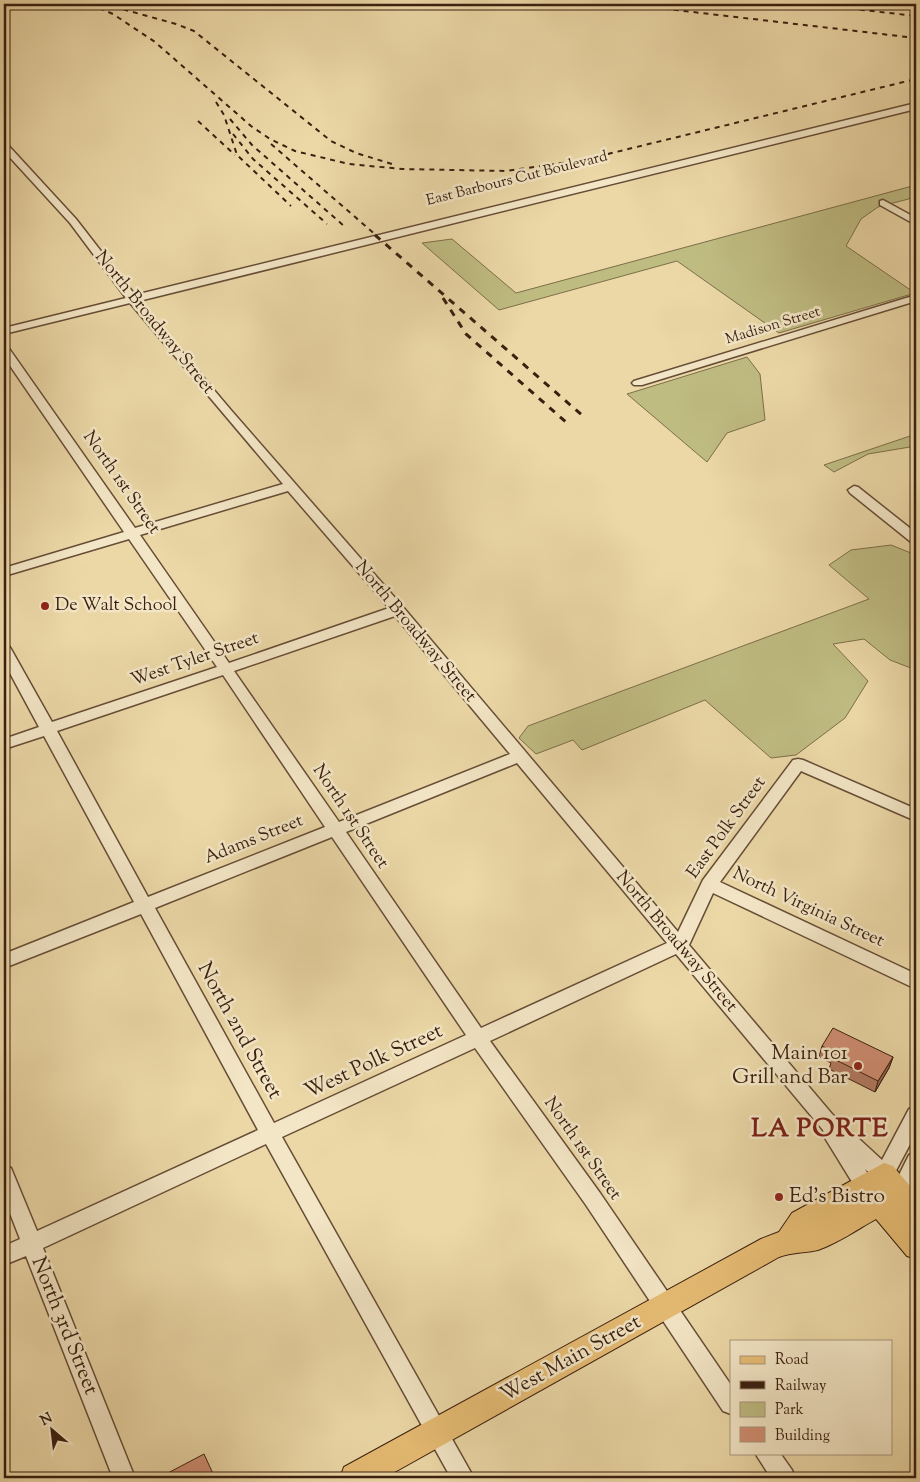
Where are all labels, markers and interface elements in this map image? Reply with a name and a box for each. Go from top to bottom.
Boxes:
street label: East Barbours Cut Boulevard [424,146,610,212]
street label: North Broadway Street [88,246,220,400]
street label: Madison Street [723,302,823,350]
street label: North 1st Street [76,426,166,540]
street label: North Broadway Street [348,555,482,709]
place label: De Walt School [55,593,177,619]
marker: De Walt School [39,600,51,612]
street label: West Tyler Street [127,626,263,694]
street label: North 1st Street [305,760,395,874]
street label: East Polk Street [681,772,773,884]
street label: Adams Street [201,808,307,872]
street label: North Virginia Street [728,861,888,955]
street label: North Broadway Street [609,865,743,1019]
street label: North 2nd Street [189,957,289,1105]
street label: West Polk Street [300,1017,448,1107]
place label: Main 101 Grill and Bar [732,1039,848,1093]
marker: Main 101 Grill and Bar [852,1060,864,1072]
street label: North 1st Street [537,1092,627,1206]
district label: LA PORTE [751,1111,889,1148]
place label: Ed's Bistro [789,1182,885,1212]
marker: Ed's Bistro [773,1191,785,1203]
street label: North 3rd Street [23,1252,105,1400]
street label: West Main Street [495,1308,647,1410]
legend [730,1340,892,1454]
text: Road [775,1350,809,1371]
text: Railway [775,1376,827,1397]
text: Park [775,1400,804,1421]
north arrow [28,1404,78,1454]
text: N [37,1409,56,1432]
text: Building [775,1426,830,1447]

